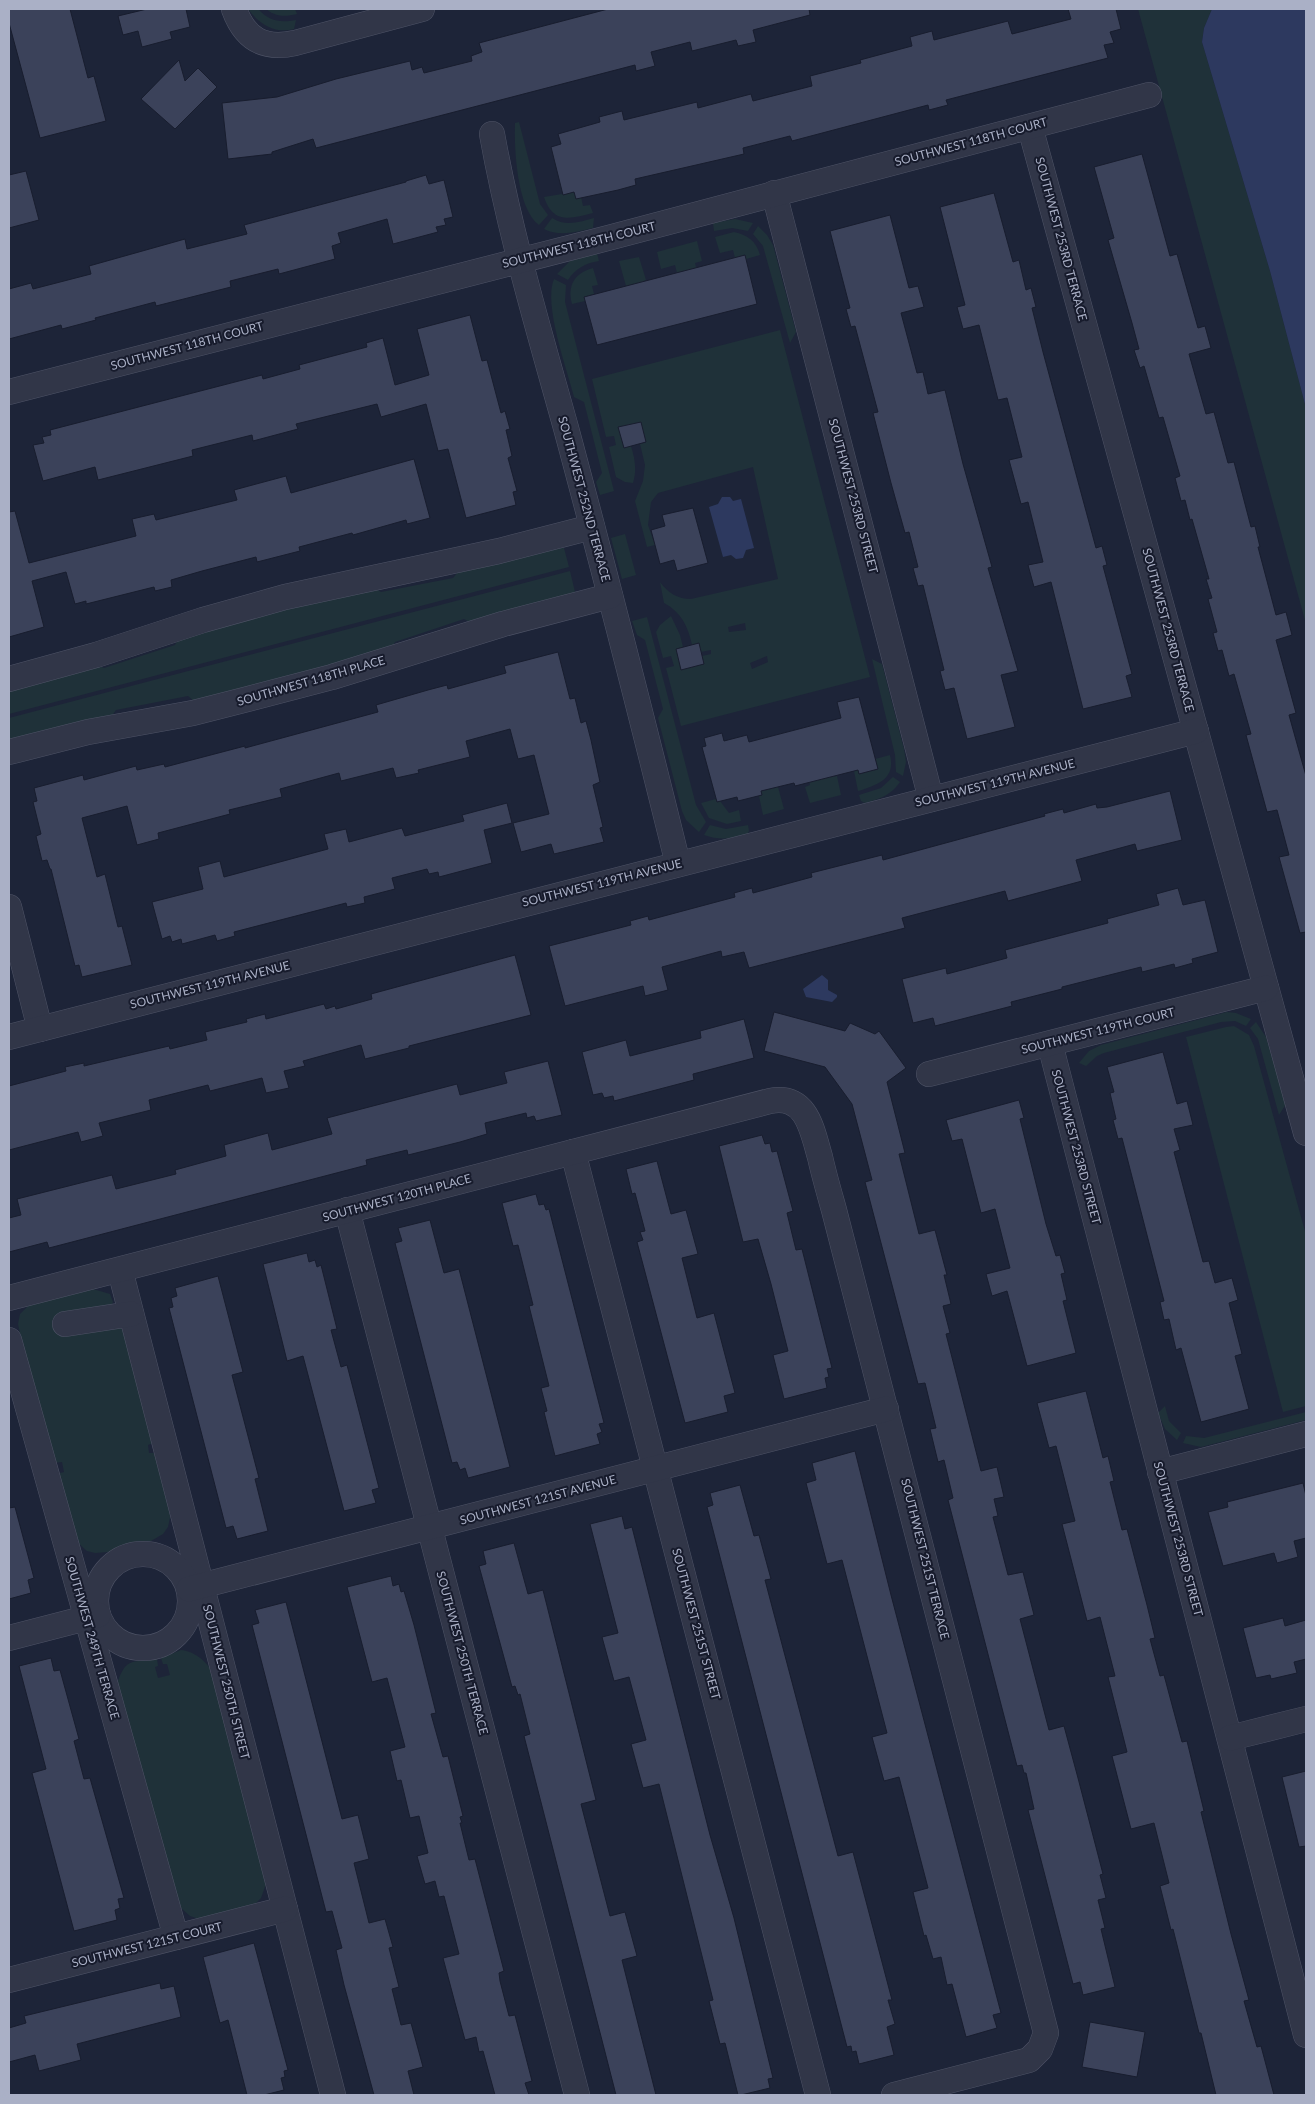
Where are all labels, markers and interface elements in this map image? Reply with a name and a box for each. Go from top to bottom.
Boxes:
street label: SOUTHWEST 118TH COURT [893,114,1049,169]
street label: SOUTHWEST 253RD TERRACE [1032,155,1091,322]
street label: SOUTHWEST 118TH COURT [501,218,657,271]
street label: SOUTHWEST 118TH COURT [109,318,265,373]
street label: SOUTHWEST 252ND TERRACE [555,415,614,583]
street label: SOUTHWEST 253RD STREET [826,417,881,575]
street label: SOUTHWEST 253RD TERRACE [1139,546,1198,713]
street label: SOUTHWEST 118TH PLACE [235,652,387,709]
street label: SOUTHWEST 119TH AVENUE [913,755,1076,810]
street label: SOUTHWEST 119TH AVENUE [520,855,683,910]
street label: SOUTHWEST 119TH AVENUE [128,957,291,1012]
street label: SOUTHWEST 119TH COURT [1020,1004,1176,1057]
street label: SOUTHWEST 253RD STREET [1049,1068,1104,1226]
street label: SOUTHWEST 120TH PLACE [321,1170,473,1225]
street label: SOUTHWEST 253RD STREET [1151,1460,1206,1618]
street label: SOUTHWEST 121ST AVENUE [458,1471,618,1528]
street label: SOUTHWEST 251ST TERRACE [898,1477,953,1641]
street label: SOUTHWEST 251ST STREET [669,1547,724,1701]
street label: SOUTHWEST 249TH TERRACE [62,1555,123,1721]
street label: SOUTHWEST 250TH TERRACE [433,1569,492,1736]
street label: SOUTHWEST 250TH STREET [200,1603,253,1761]
street label: SOUTHWEST 121ST COURT [70,1919,224,1970]

